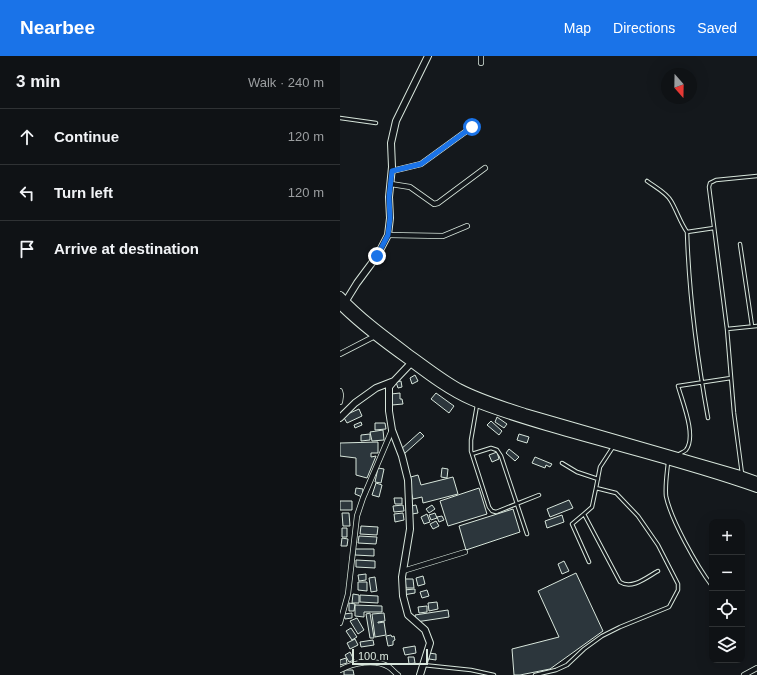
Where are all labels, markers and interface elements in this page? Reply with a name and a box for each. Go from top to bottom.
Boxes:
text: Nearbee [20,17,95,38]
text: Map [564,20,591,36]
text: Directions [613,20,675,36]
text: Saved [697,20,737,36]
north arrow [661,68,697,104]
text: 3 min [16,72,60,91]
text: Walk · 240 m [248,75,324,90]
route start [463,118,481,136]
icon: ahead [16,126,38,148]
text: Continue [54,128,119,145]
text: 120 m [288,129,324,144]
icon: left [16,182,38,204]
text: Turn left [54,184,113,201]
text: 120 m [288,185,324,200]
icon: arrive [16,238,38,260]
text: Arrive at destination [54,240,199,257]
route end [368,247,386,265]
map controls [709,519,745,663]
button: + [709,519,745,555]
button: − [709,555,745,591]
button: locate [709,591,745,627]
button: layers [709,627,745,663]
scale bar [352,647,428,666]
text: 100 m [358,650,389,662]

